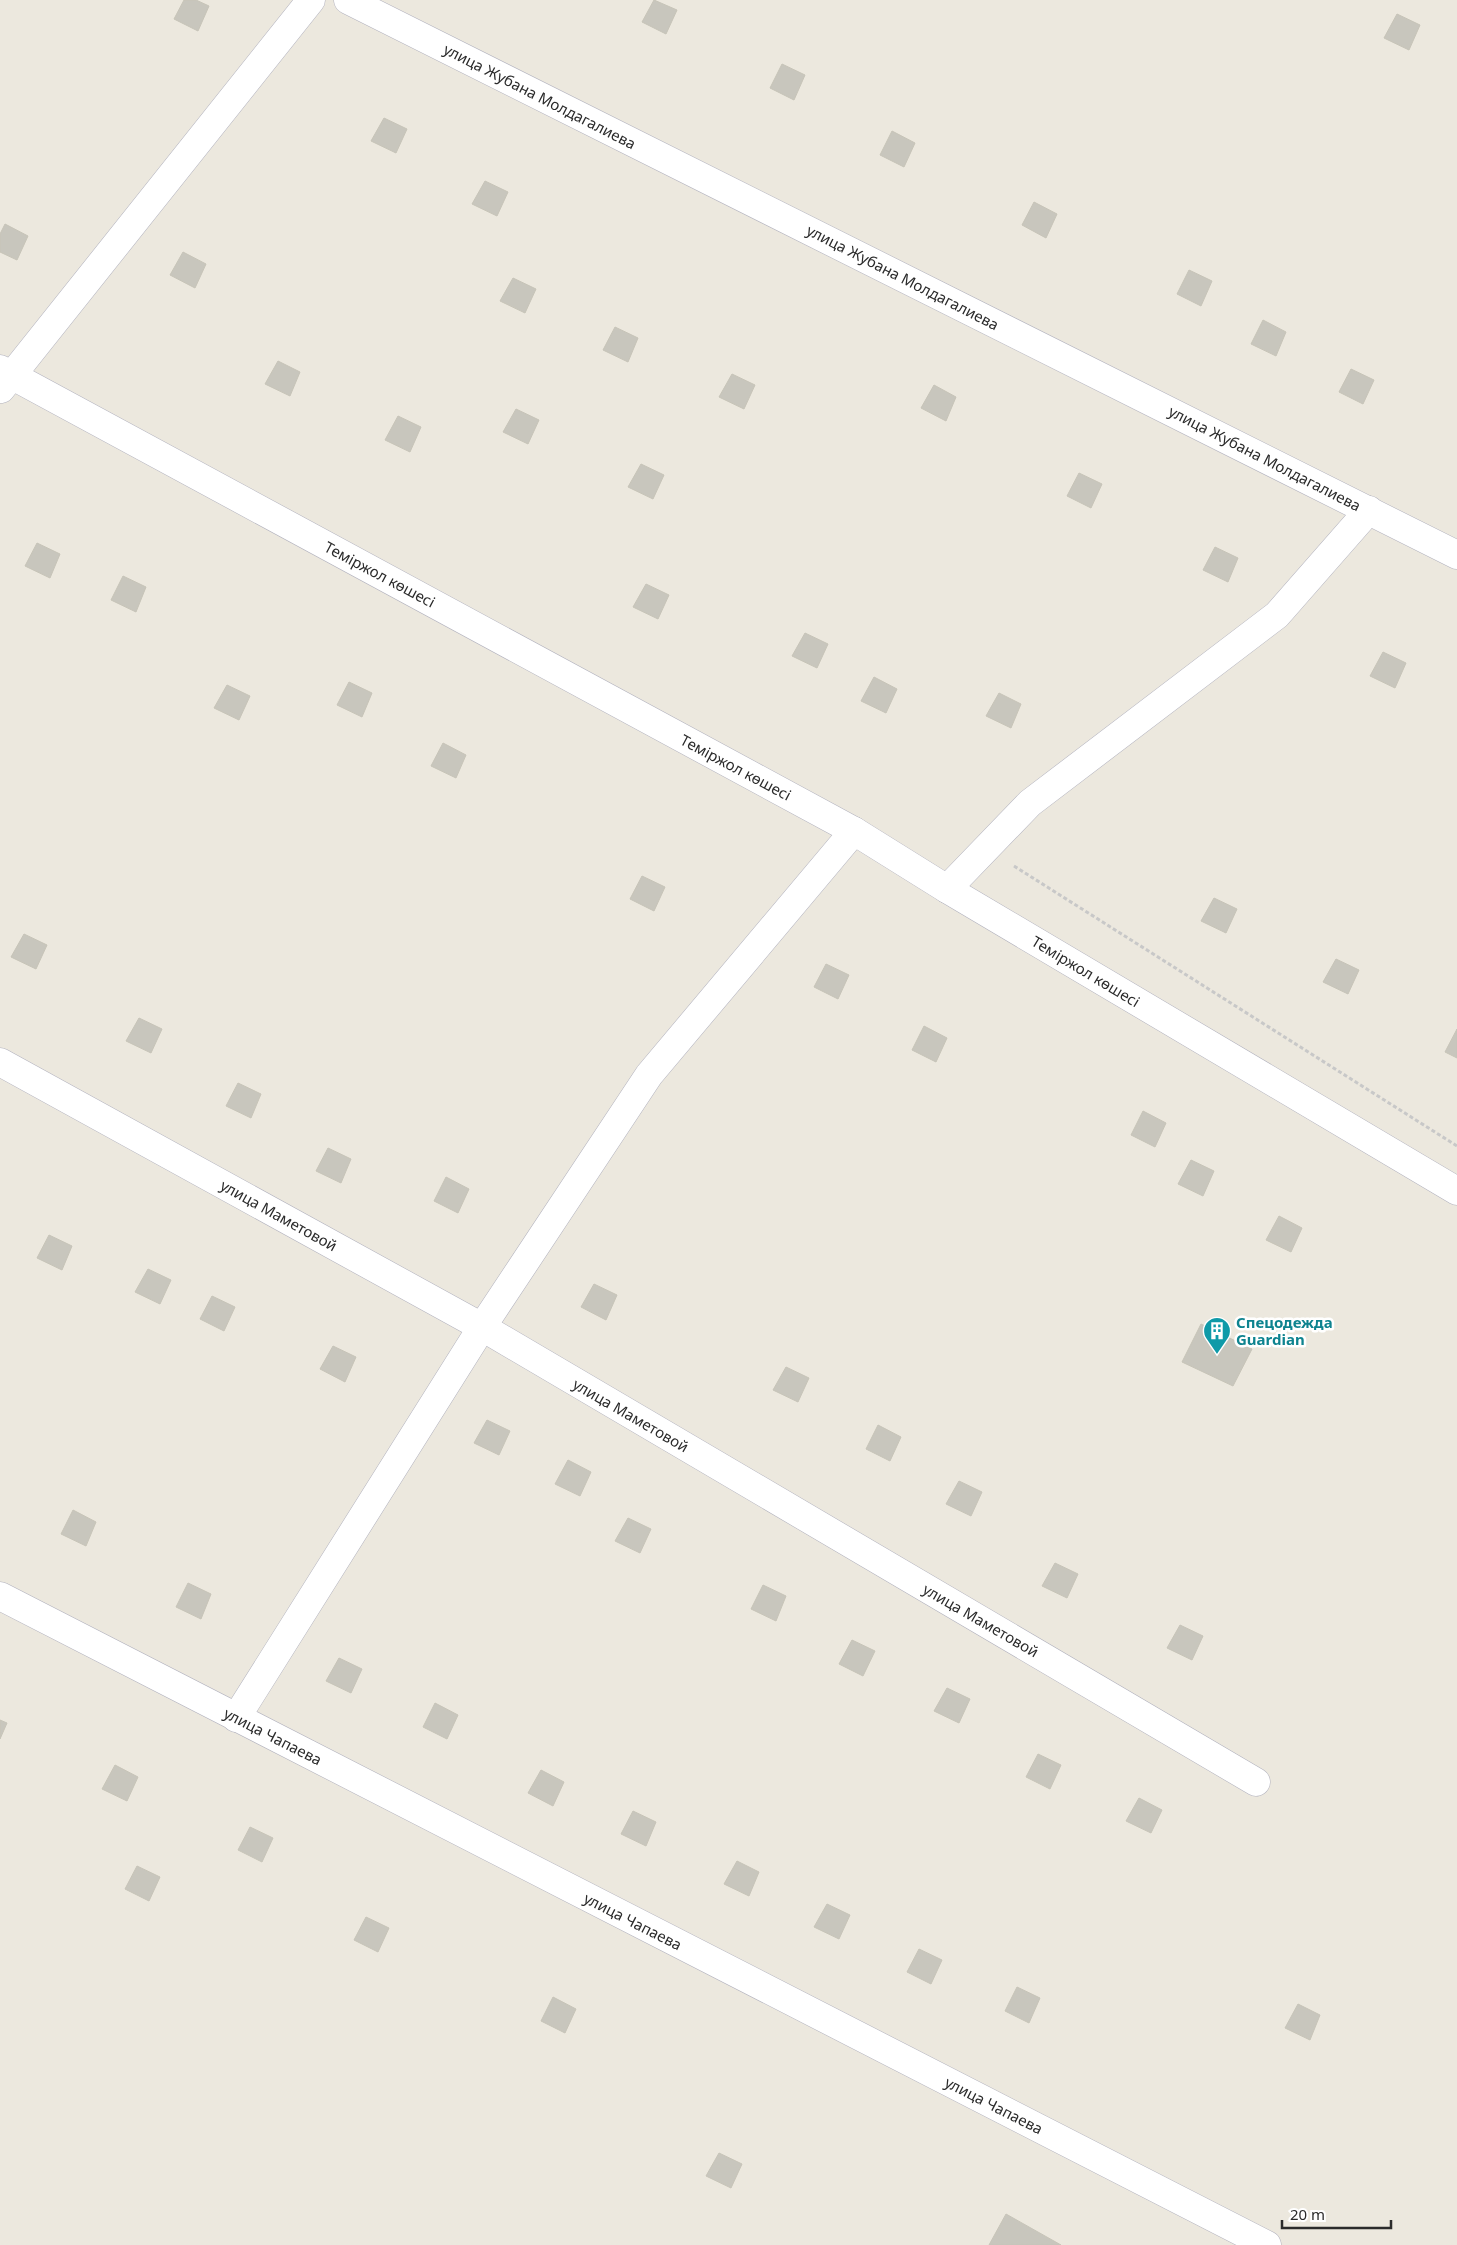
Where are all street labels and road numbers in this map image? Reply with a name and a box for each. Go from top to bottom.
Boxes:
street label: улица Жубана Молдагалиева [441,39,639,153]
street label: улица Жубана Молдагалиева [804,220,1002,334]
street label: улица Жубана Молдагалиева [1166,401,1364,515]
street label: Теміржол көшесі [321,536,439,612]
street label: Теміржол көшесі [677,729,795,805]
street label: Теміржол көшесі [1028,931,1144,1011]
street label: улица Маметовой [217,1175,341,1255]
street label: улица Маметовой [570,1374,692,1456]
street label: улица Маметовой [920,1579,1042,1661]
street label: улица Чапаева [221,1703,325,1769]
street label: улица Чапаева [581,1888,685,1954]
street label: улица Чапаева [942,2072,1046,2138]

